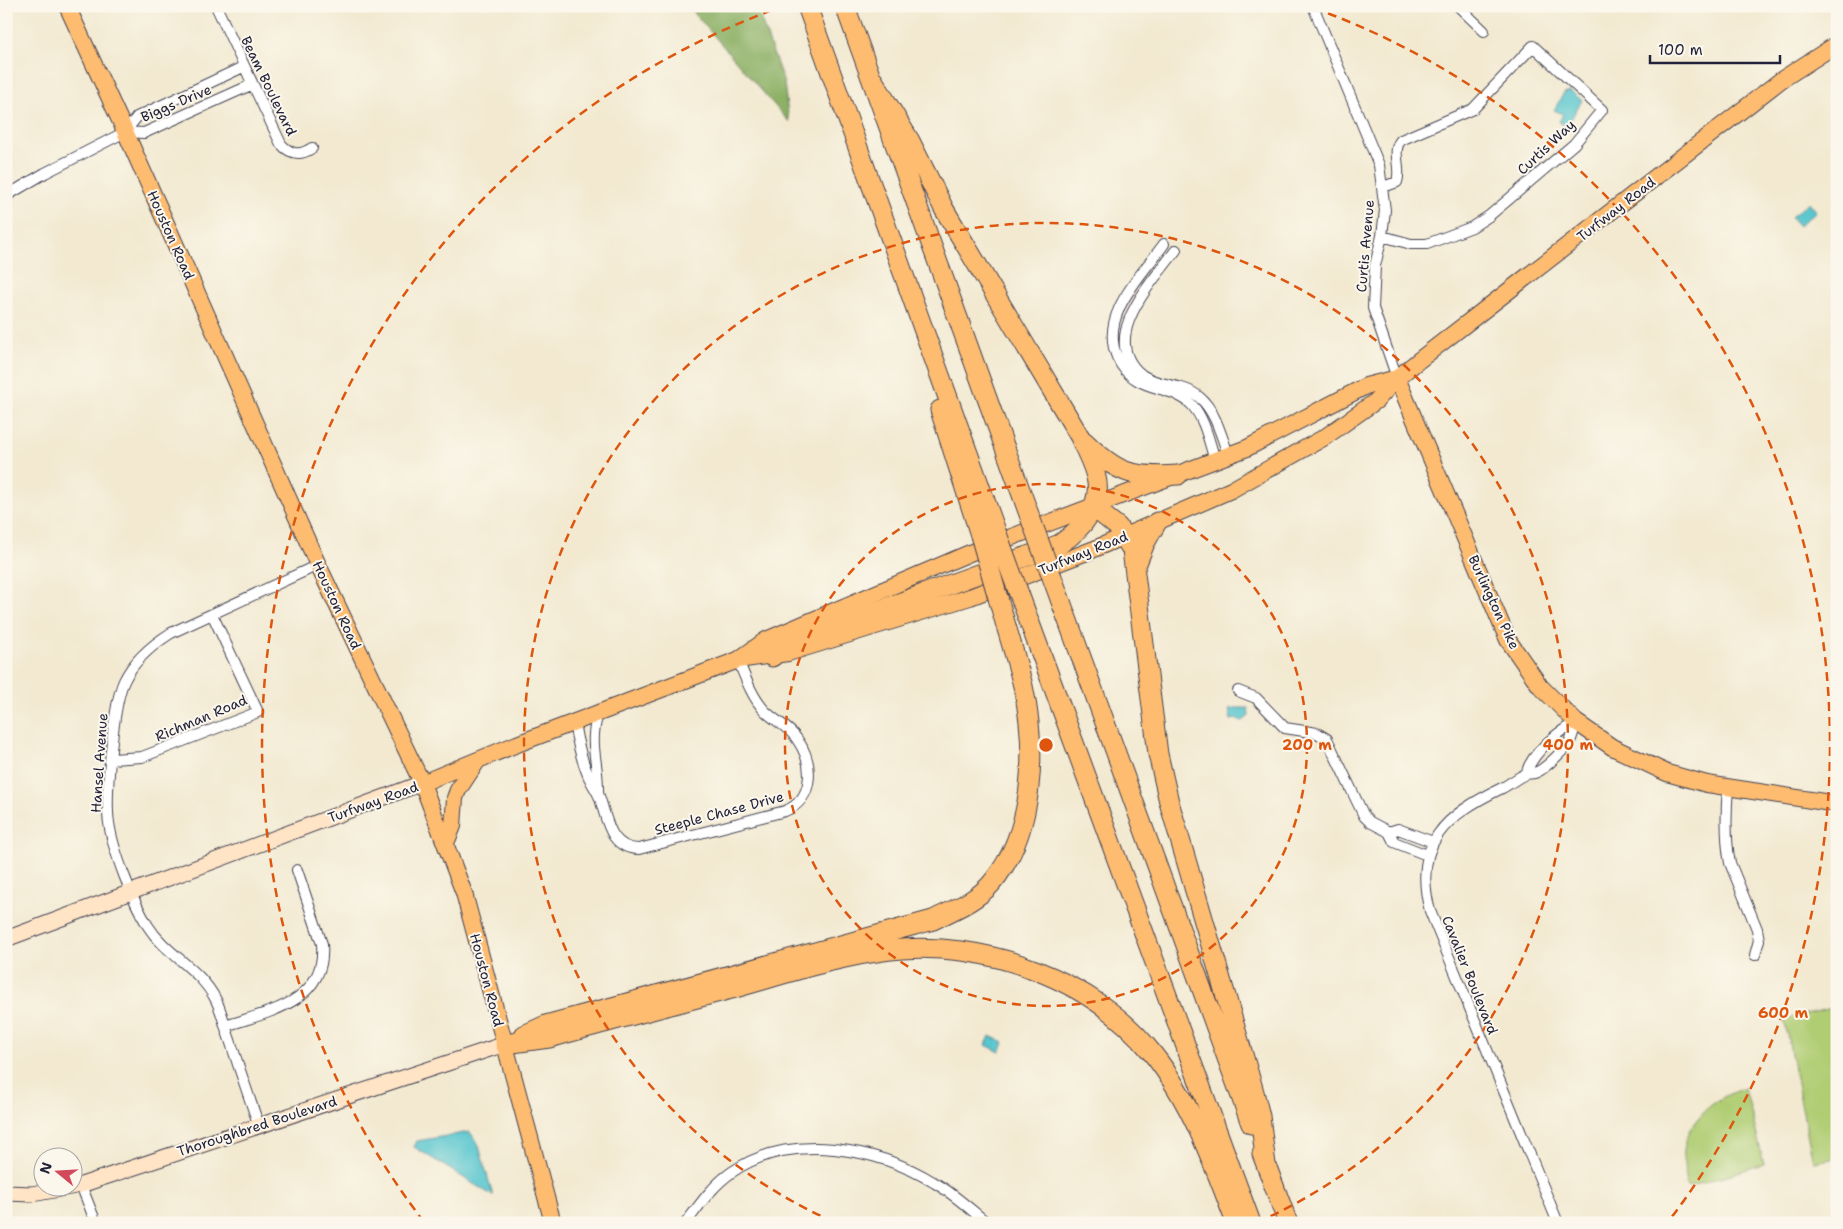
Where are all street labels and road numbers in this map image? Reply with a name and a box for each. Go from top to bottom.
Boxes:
street label: Beam Boulevard [237,33,301,139]
street label: Biggs Drive [138,80,214,126]
street label: Curtis Way [1513,116,1579,178]
street label: Turfway Road [1573,173,1659,245]
street label: Houston Road [143,188,199,283]
street label: Curtis Avenue [1352,199,1378,293]
street label: Turfway Road [1036,527,1130,579]
street label: Burlington Pike [1464,552,1524,652]
street label: Houston Road [309,558,365,652]
street label: Richman Road [152,691,250,745]
street label: Hansel Avenue [87,712,111,814]
street label: Turfway Road [325,777,421,827]
street label: Steeple Chase Drive [652,787,786,839]
street label: Cavalier Boulevard [1438,913,1502,1037]
street label: Houston Road [466,931,508,1029]
street label: Thoroughbred Boulevard [175,1092,339,1160]

